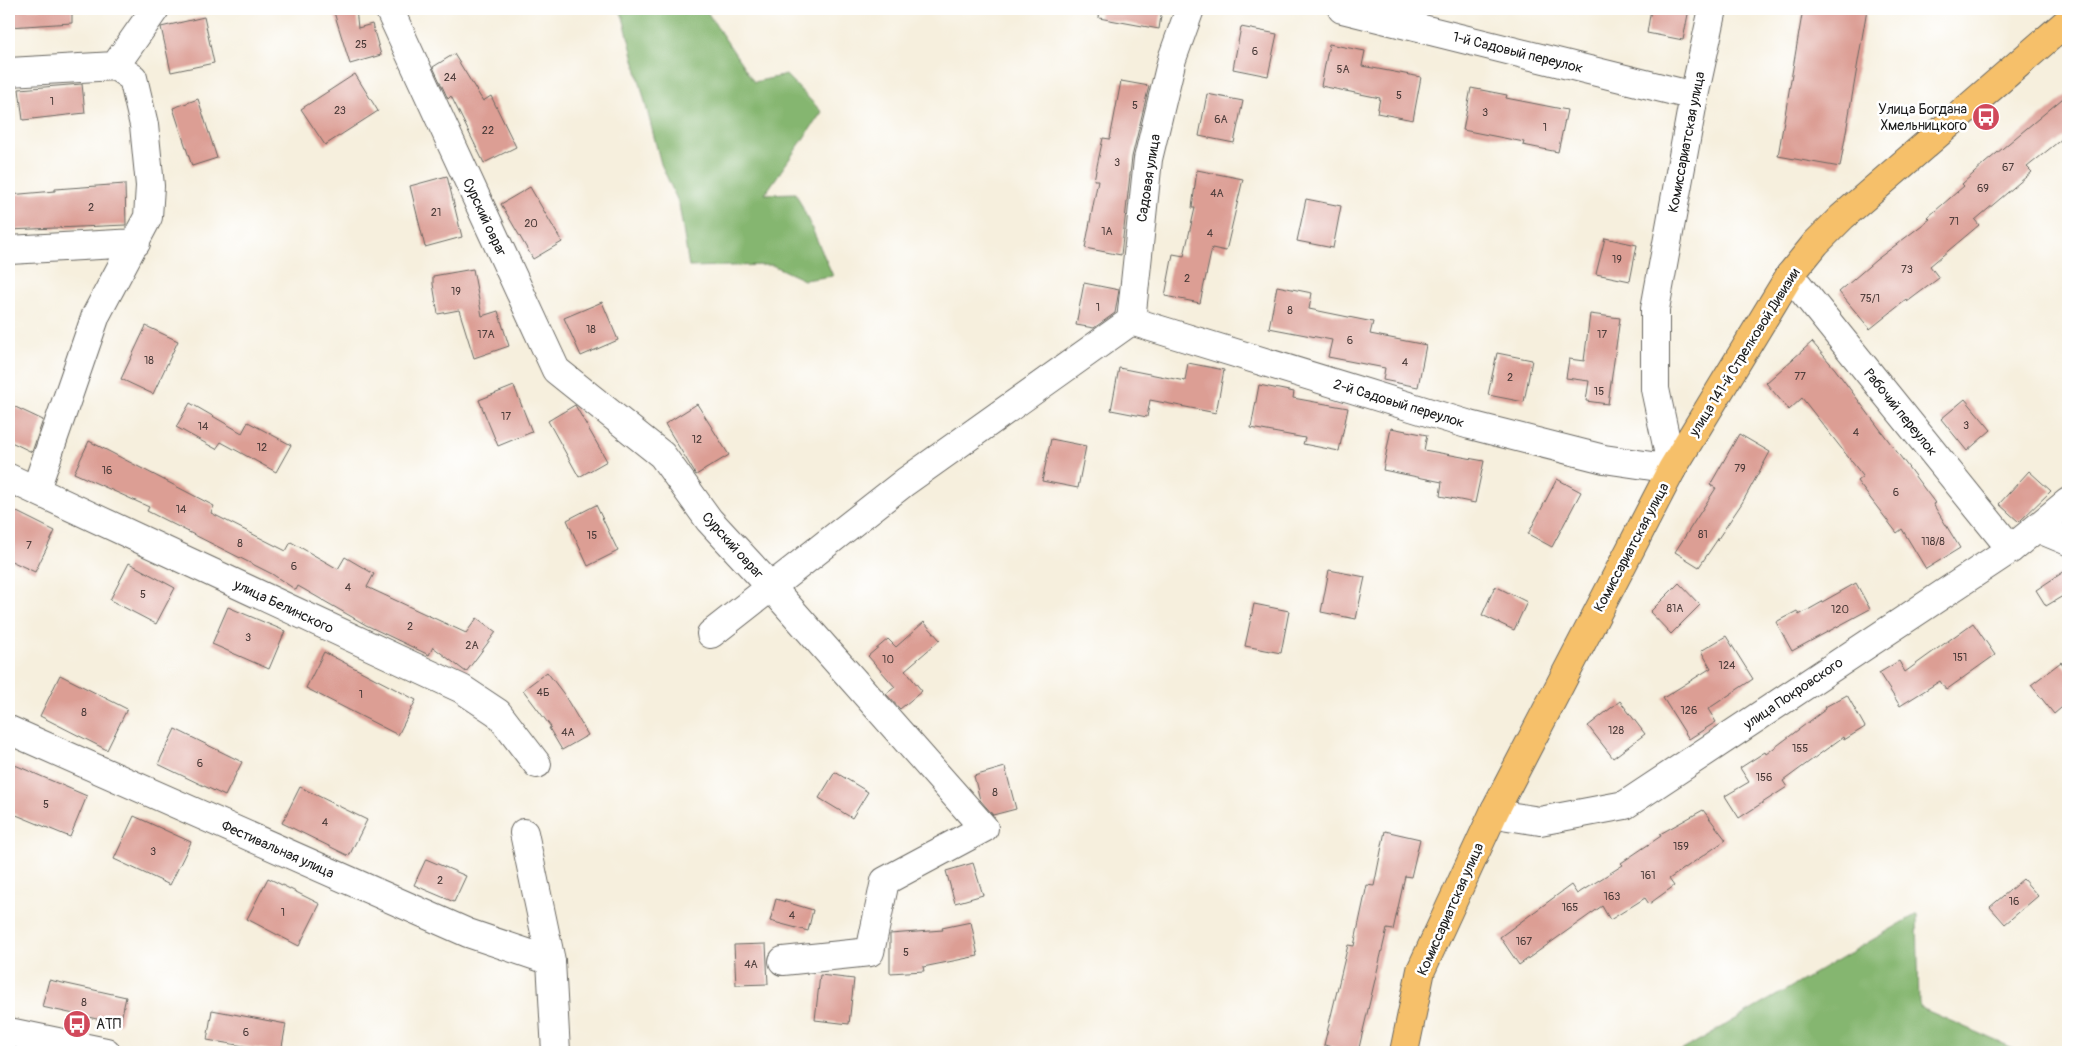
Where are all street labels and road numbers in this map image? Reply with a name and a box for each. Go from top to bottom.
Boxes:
street label: 1-й Садовый переулок [1451,28,1585,77]
street label: Комиссариатская улица [1664,70,1709,214]
street label: Садовая улица [1133,133,1164,223]
street label: Сурский овраг [459,176,510,259]
street label: улица 141-й Стрелковой Дивизии [1685,265,1803,440]
street label: Рабочий переулок [1860,365,1941,459]
street label: 2-й Садовый переулок [1331,375,1466,431]
street label: Комиссариатская улица [1590,480,1673,615]
street label: Сурский овраг [698,508,767,582]
street label: улица Белинского [230,576,337,637]
street label: улица Покровского [1740,654,1847,734]
street label: Фестивальная улица [219,817,337,882]
street label: Комиссариатская улица [1414,840,1487,978]

